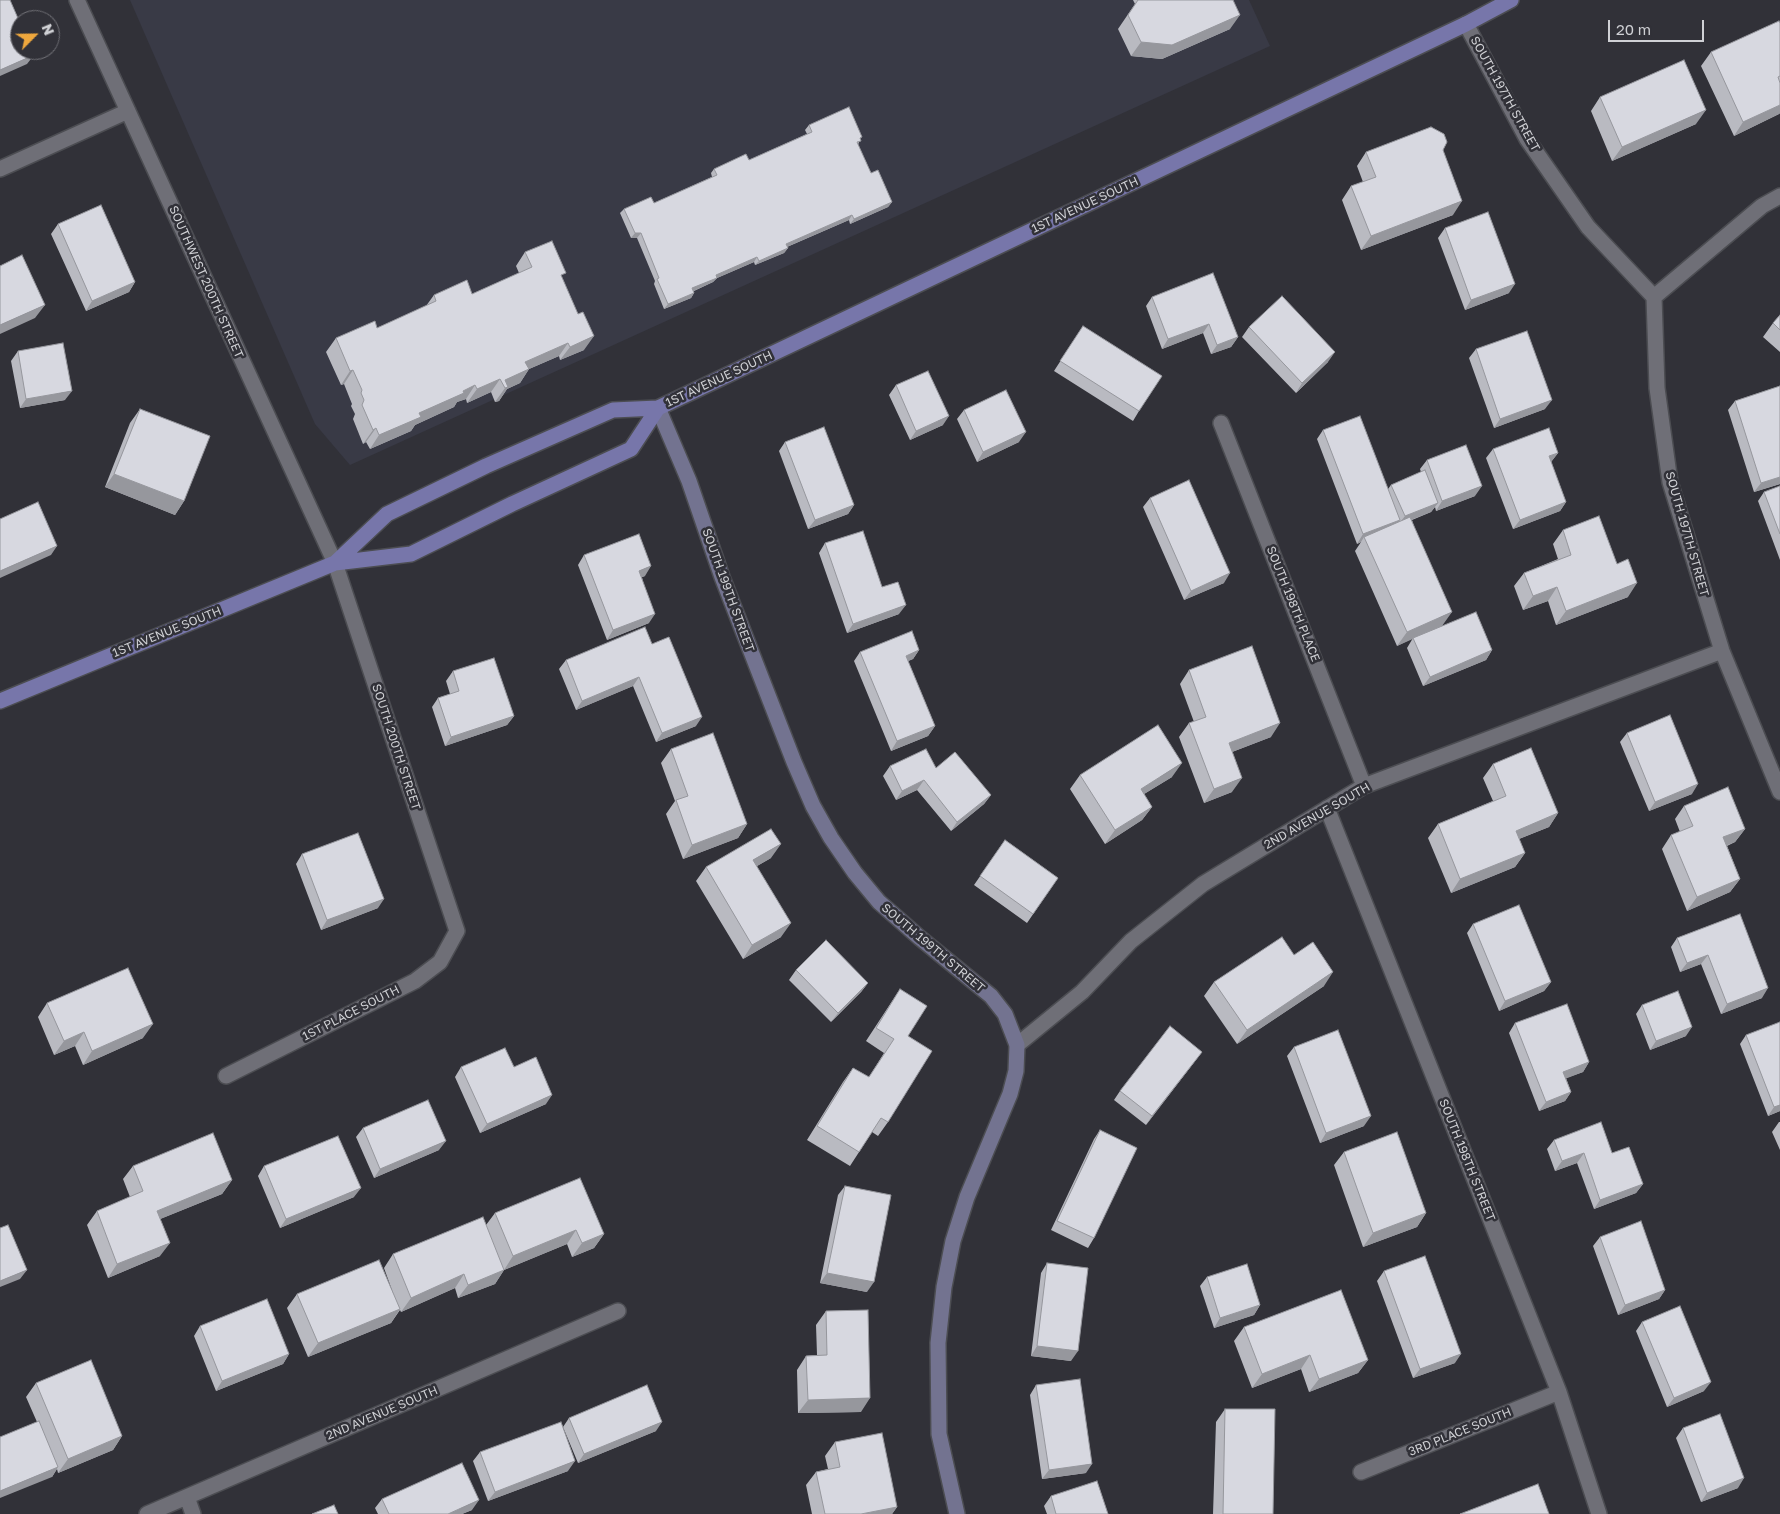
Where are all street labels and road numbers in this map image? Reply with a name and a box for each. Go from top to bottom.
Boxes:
street label: SOUTH 197TH STREET [1467,34,1543,154]
street label: 1ST AVENUE SOUTH [1029,174,1141,236]
street label: SOUTHWEST 200TH STREET [166,203,246,361]
street label: 1ST AVENUE SOUTH [663,348,775,410]
street label: SOUTH 197TH STREET [1662,470,1712,598]
street label: SOUTH 199TH STREET [699,526,757,654]
street label: SOUTH 198TH PLACE [1263,544,1323,664]
street label: 1ST AVENUE SOUTH [110,604,224,660]
street label: SOUTH 200TH STREET [369,682,423,812]
street label: 2ND AVENUE SOUTH [1261,780,1373,852]
street label: SOUTH 199TH STREET [879,901,987,995]
street label: 1ST PLACE SOUTH [300,982,402,1044]
street label: SOUTH 198TH STREET [1436,1097,1498,1223]
street label: 2ND AVENUE SOUTH [324,1383,440,1443]
street label: 3RD PLACE SOUTH [1406,1405,1514,1459]

